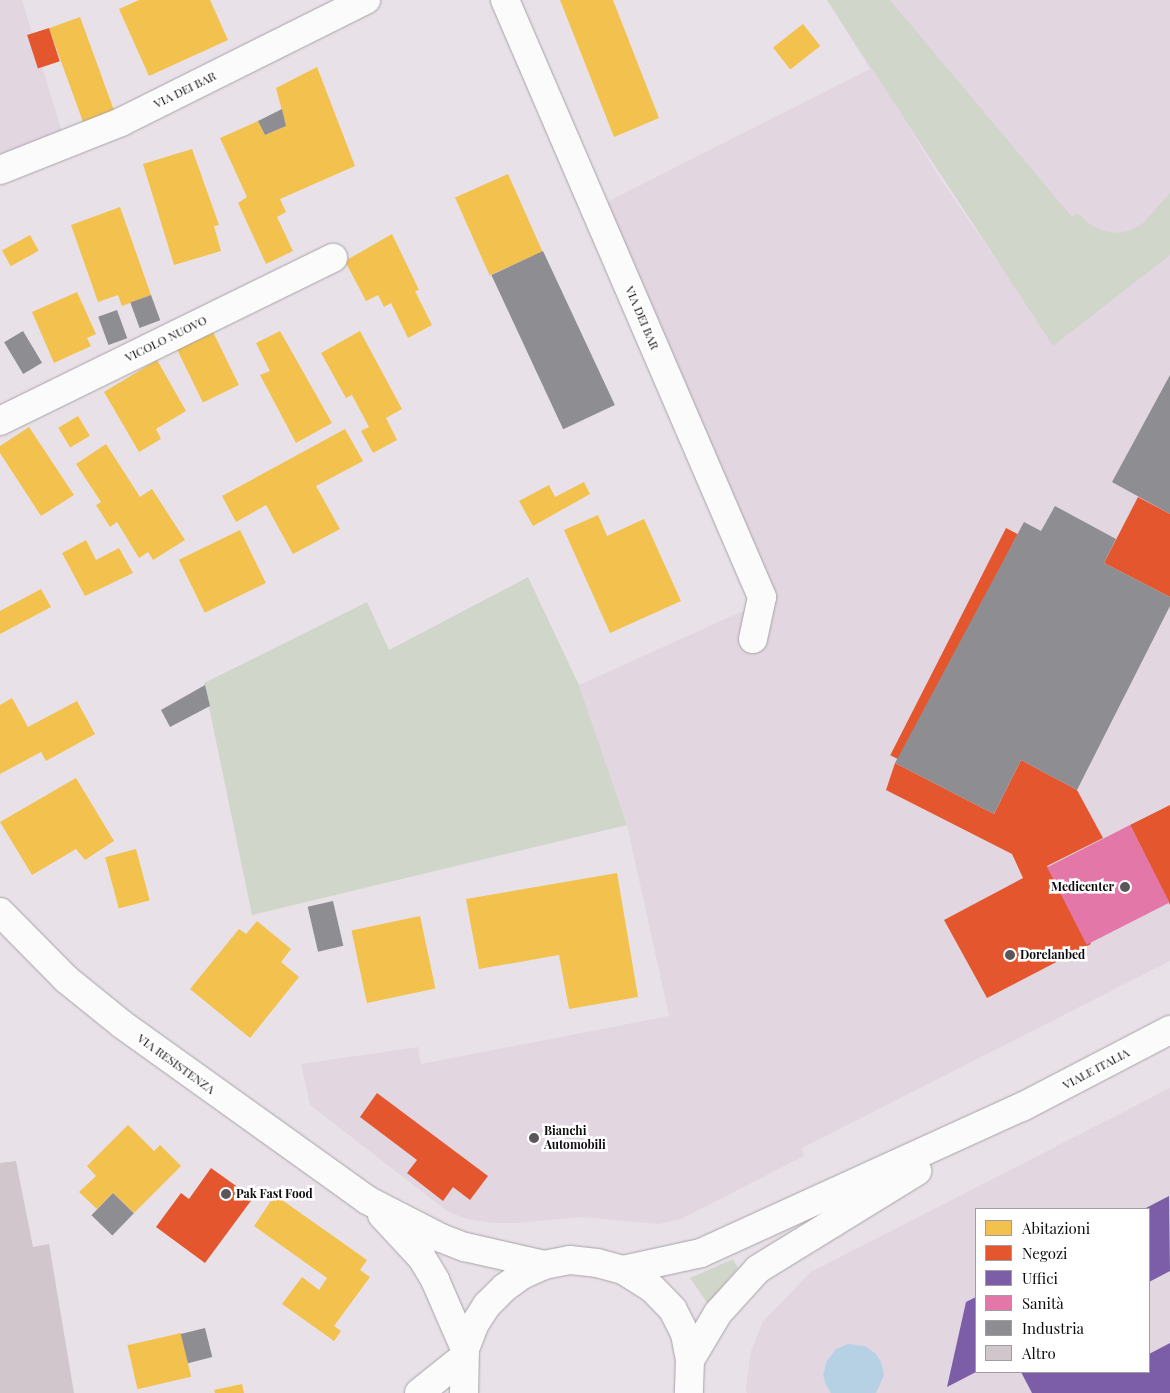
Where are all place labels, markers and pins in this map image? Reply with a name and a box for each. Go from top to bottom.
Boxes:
place label: Medicenter [1051,880,1114,894]
marker: Medicenter [1118,880,1132,894]
place label: Dorelanbed [1020,948,1085,962]
marker: Dorelanbed [1004,949,1016,961]
place label: Bianchi Automobili [544,1124,606,1152]
marker: Bianchi Automobili [528,1132,540,1144]
place label: Pak Fast Food [236,1187,313,1201]
marker: Pak Fast Food [220,1188,232,1200]

